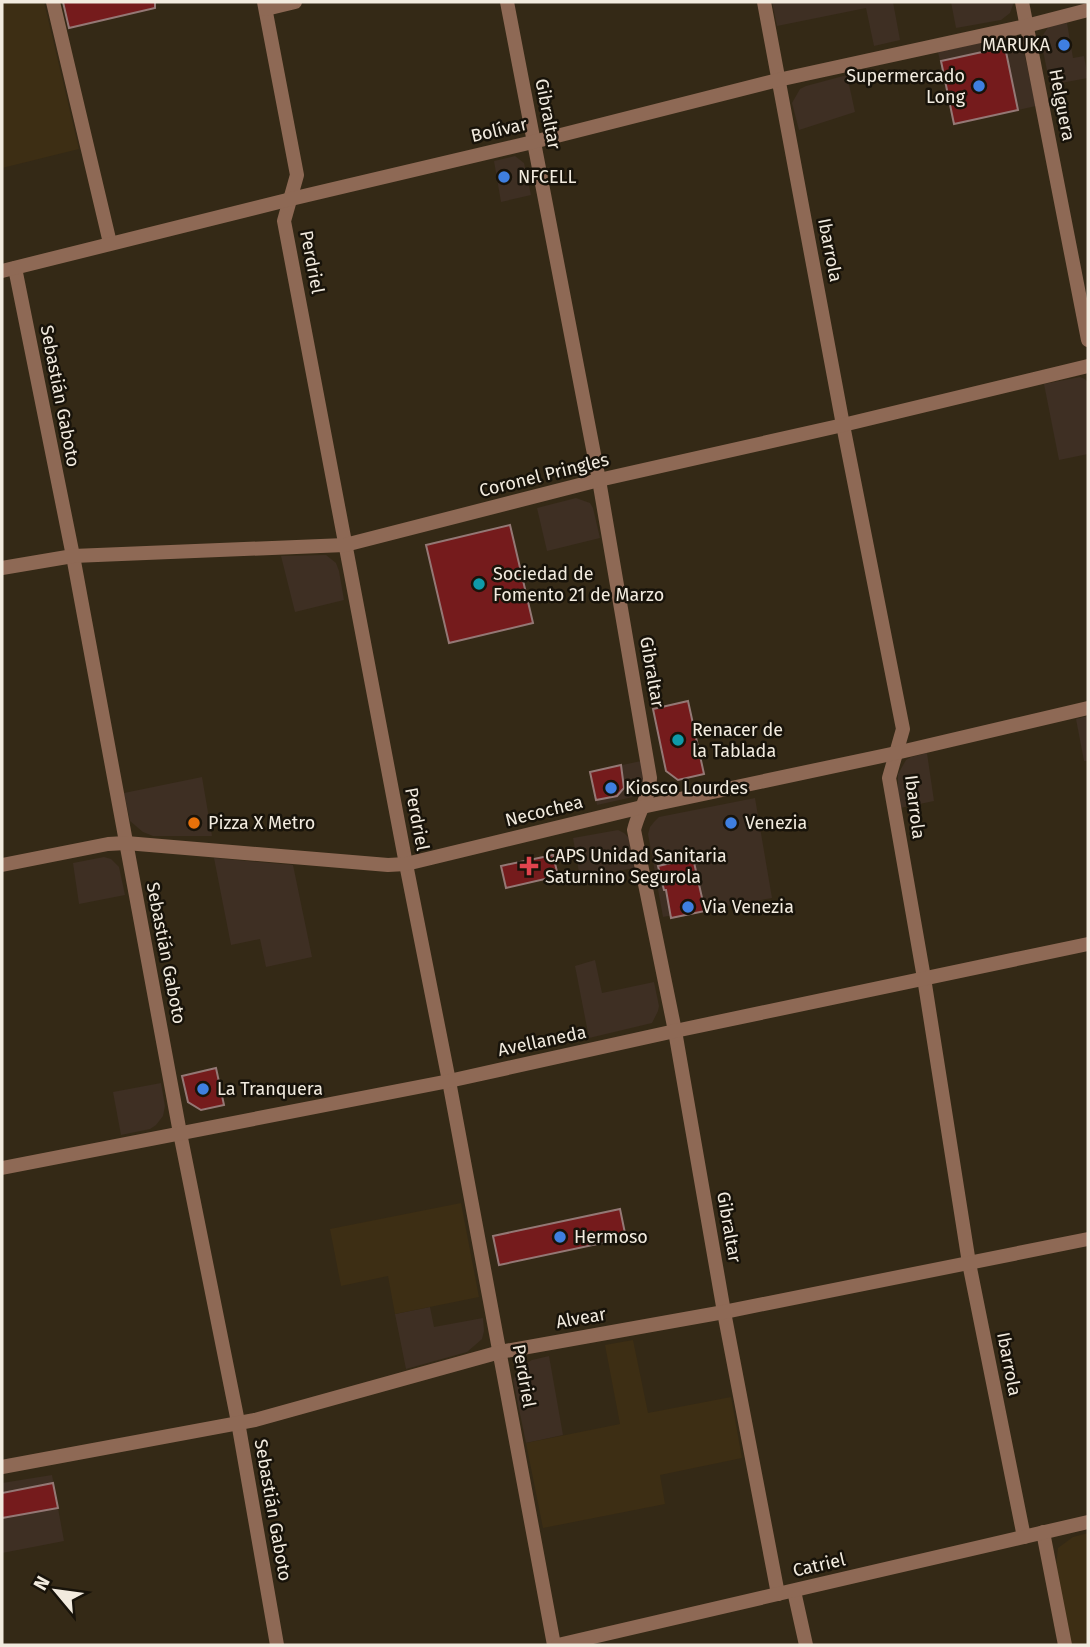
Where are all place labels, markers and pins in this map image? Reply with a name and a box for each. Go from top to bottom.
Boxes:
place label: MARUKA [982,34,1051,56]
marker: MARUKA [1056,37,1072,53]
place label: Supermercado Long [846,65,966,108]
marker: Supermercado Long [971,78,987,94]
place label: NFCELL [518,166,576,188]
marker: NFCELL [496,169,512,185]
place label: Sociedad de Fomento 21 de Marzo [493,563,664,606]
marker: Sociedad de Fomento 21 de Marzo [471,576,487,592]
place label: Renacer de la Tablada [692,719,783,762]
marker: Renacer de la Tablada [670,732,686,748]
place label: Kiosco Lourdes [625,777,748,799]
marker: Kiosco Lourdes [603,780,619,796]
place label: Pizza X Metro [208,812,315,834]
place label: Venezia [745,812,807,834]
marker: Pizza X Metro [186,815,202,831]
marker: Venezia [723,815,739,831]
place label: CAPS Unidad Sanitaria Saturnino Segurola [545,845,727,888]
marker: CAPS Unidad Sanitaria Saturnino Segurola [519,856,539,876]
place label: Via Venezia [702,896,794,918]
marker: Via Venezia [680,899,696,915]
place label: La Tranquera [217,1078,323,1100]
marker: La Tranquera [195,1081,211,1097]
place label: Hermoso [574,1226,648,1248]
marker: Hermoso [552,1229,568,1245]

